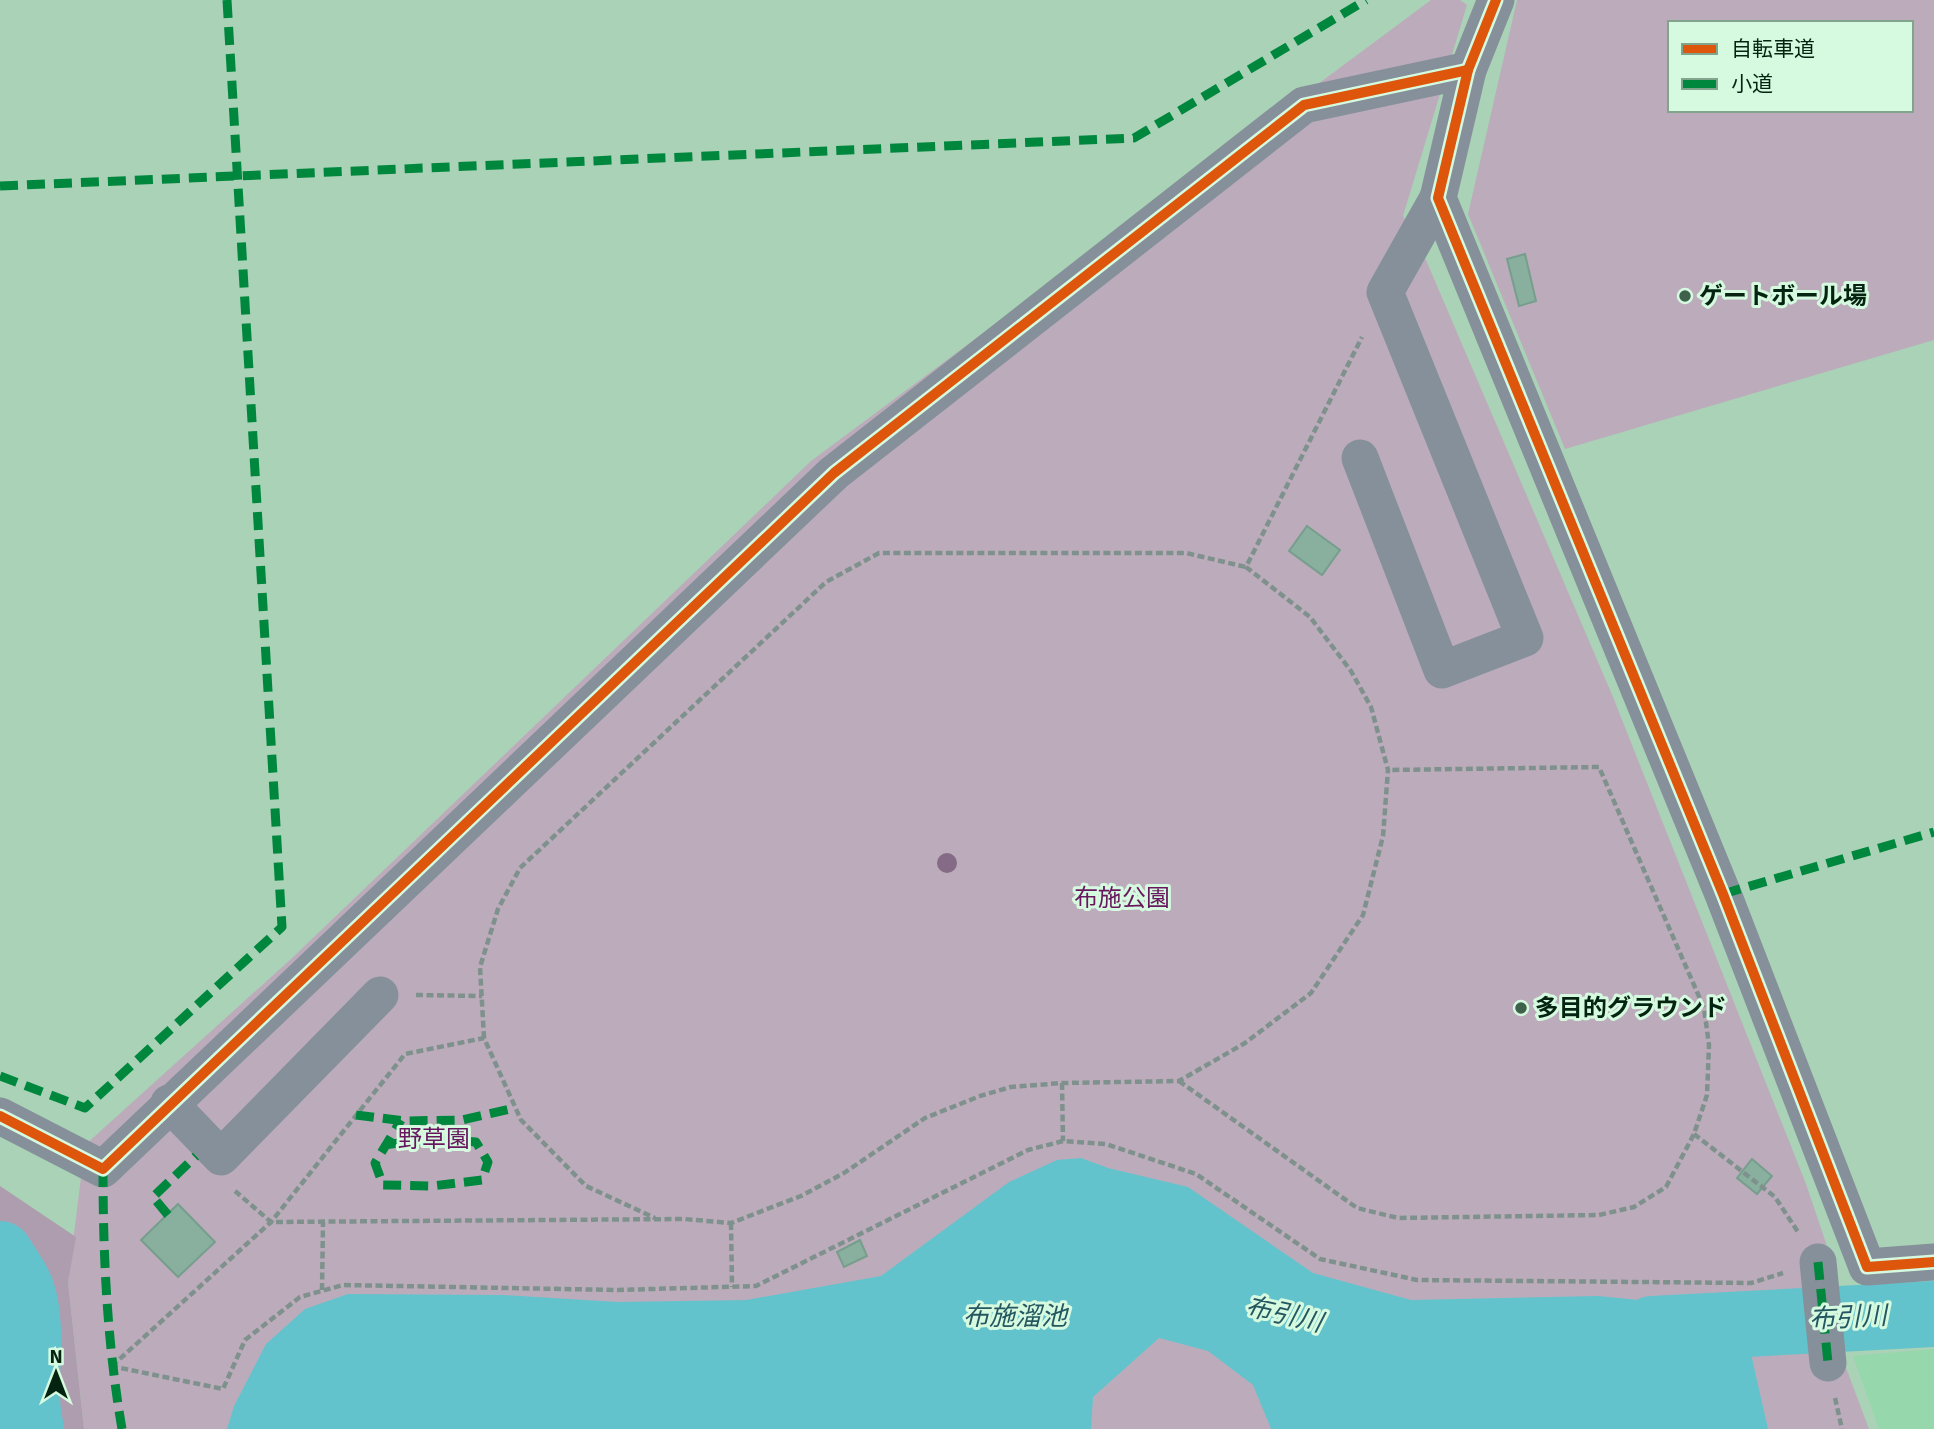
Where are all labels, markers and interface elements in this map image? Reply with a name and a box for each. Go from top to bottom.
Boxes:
legend [1668,21,1913,112]
text: 自転車道 [1731,36,1815,62]
text: 小道 [1731,71,1773,97]
place label: ゲートボール場 [1699,281,1867,311]
marker: ゲートボール場 [1677,288,1693,304]
park label: 布施公園 [1074,883,1170,913]
place label: 多目的グラウンド [1535,993,1727,1023]
marker: 多目的グラウンド [1513,1000,1529,1016]
park label: 野草園 [398,1124,470,1154]
water label: 布引川 [1242,1291,1329,1340]
water label: 布引川 [1808,1300,1891,1336]
water label: 布施溜池 [963,1301,1070,1333]
north arrow [21,1338,91,1408]
text: N [49,1345,63,1369]

